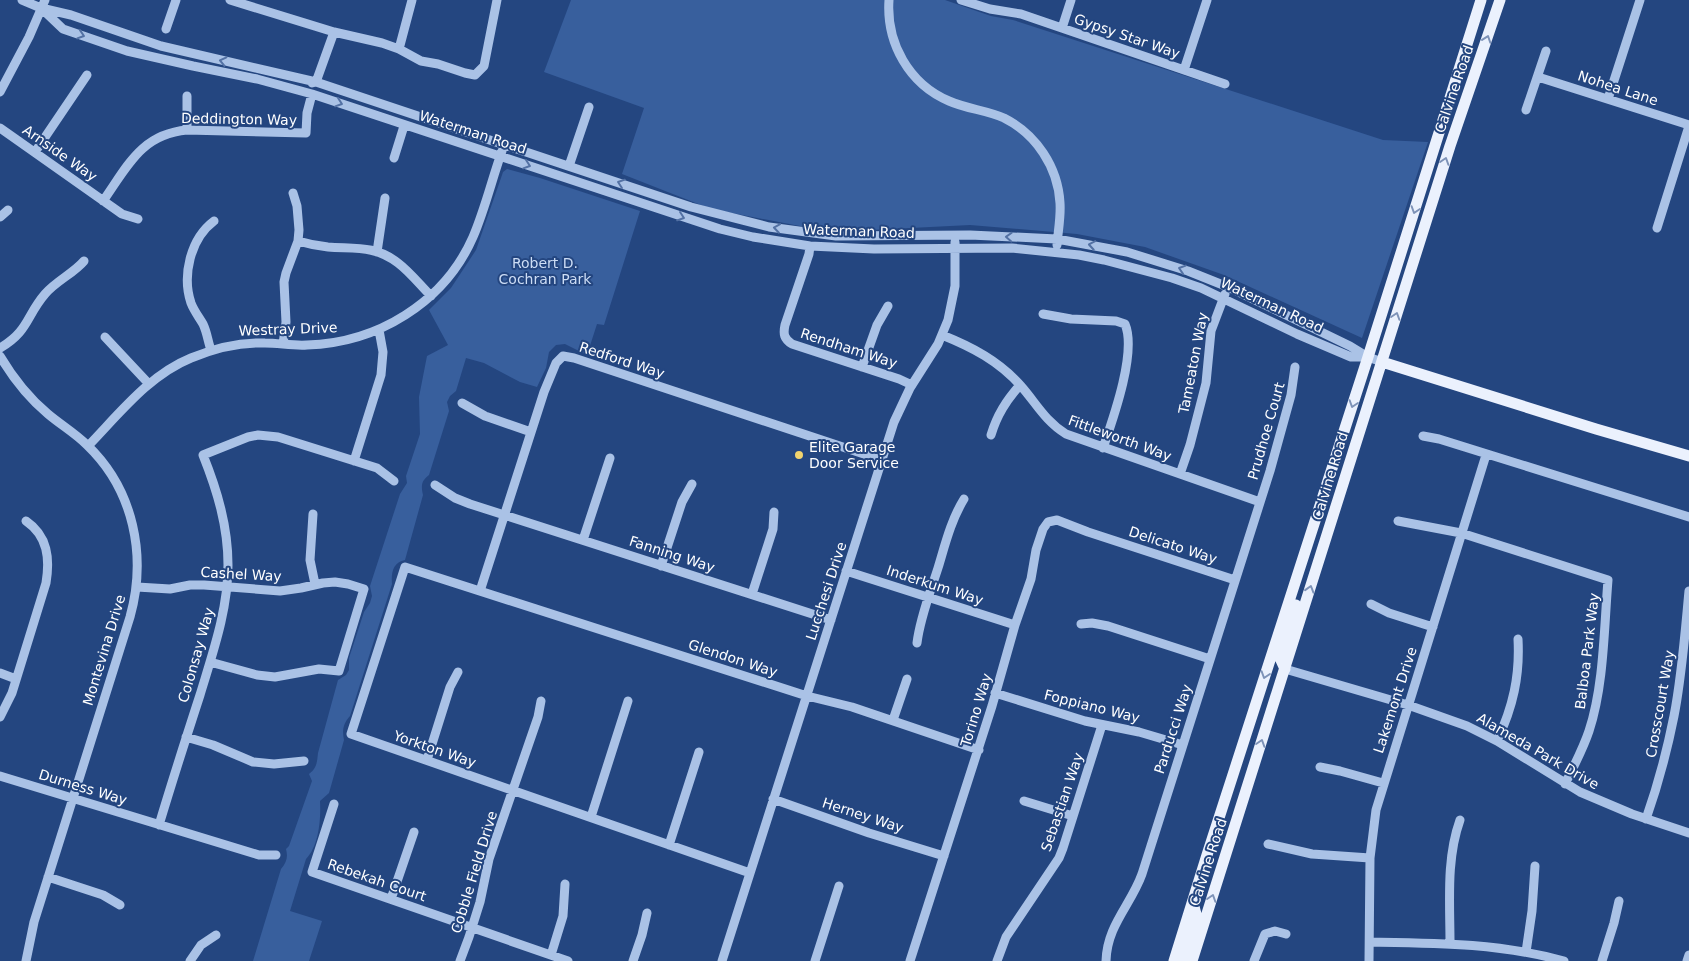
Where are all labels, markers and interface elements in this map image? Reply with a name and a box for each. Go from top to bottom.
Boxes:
street label: Gypsy Star Way [1072,10,1182,62]
one-way arrow [76,29,84,39]
one-way arrow [1481,35,1491,44]
street label: Calvine Road [1432,43,1476,135]
one-way arrow [219,56,228,67]
street label: Nohea Lane [1576,68,1660,108]
one-way arrow [334,97,343,107]
street label: Waterman Road [417,107,529,157]
street label: Deddington Way [181,110,297,128]
street label: Arnside Way [20,122,100,184]
one-way arrow [1440,157,1450,165]
one-way arrow [522,159,531,169]
one-way arrow [617,179,625,189]
one-way arrow [1410,205,1420,214]
one-way arrow [676,211,684,221]
street label: Waterman Road [803,221,915,241]
one-way arrow [772,223,781,233]
one-way arrow [1004,231,1012,242]
one-way arrow [1088,241,1097,251]
park label: Robert D. Cochran Park [499,255,592,287]
one-way arrow [1179,265,1187,275]
street label: Waterman Road [1218,274,1326,336]
street label: Tameaton Way [1175,311,1211,416]
one-way arrow [1391,312,1401,320]
street label: Westray Drive [238,319,338,339]
street label: Rendham Way [799,325,899,371]
street label: Redford Way [577,339,667,381]
street label: Prudhoe Court [1244,380,1288,482]
one-way arrow [1349,399,1359,407]
street label: Fittleworth Way [1066,412,1174,464]
street label: Calvine Road [1309,430,1351,522]
place label: Elite Garage Door Service [809,439,899,471]
marker: Elite Garage Door Service [793,449,805,461]
street label: Delicato Way [1127,523,1219,567]
street label: Fanning Way [627,533,717,575]
street label: Lucchesi Drive [803,540,849,642]
street label: Inderkum Way [885,562,985,608]
street label: Cashel Way [200,564,282,584]
one-way arrow [1305,586,1315,594]
street label: Balboa Park Way [1572,592,1602,710]
street label: Montevina Drive [80,593,128,707]
street label: Colonsay Way [175,606,217,704]
street label: Glendon Way [686,636,780,680]
street label: Lakemont Drive [1370,645,1420,755]
street label: Crosscourt Way [1643,649,1677,759]
one-way arrow [1261,670,1271,679]
street label: Torino Way [957,671,995,750]
street label: Parducci Way [1151,682,1195,776]
street label: Foppiano Way [1042,686,1142,726]
street label: Alameda Park Drive [1474,710,1602,792]
street label: Yorkton Way [391,727,478,771]
one-way arrow [1256,740,1266,748]
street label: Sebastian Way [1038,751,1086,853]
street label: Durness Way [37,766,129,808]
street label: Herney Way [820,794,906,836]
street label: Cobble Field Drive [448,809,500,935]
street label: Calvine Road [1186,816,1230,908]
street label: Rebekah Court [325,856,429,905]
one-way arrow [1206,894,1216,903]

